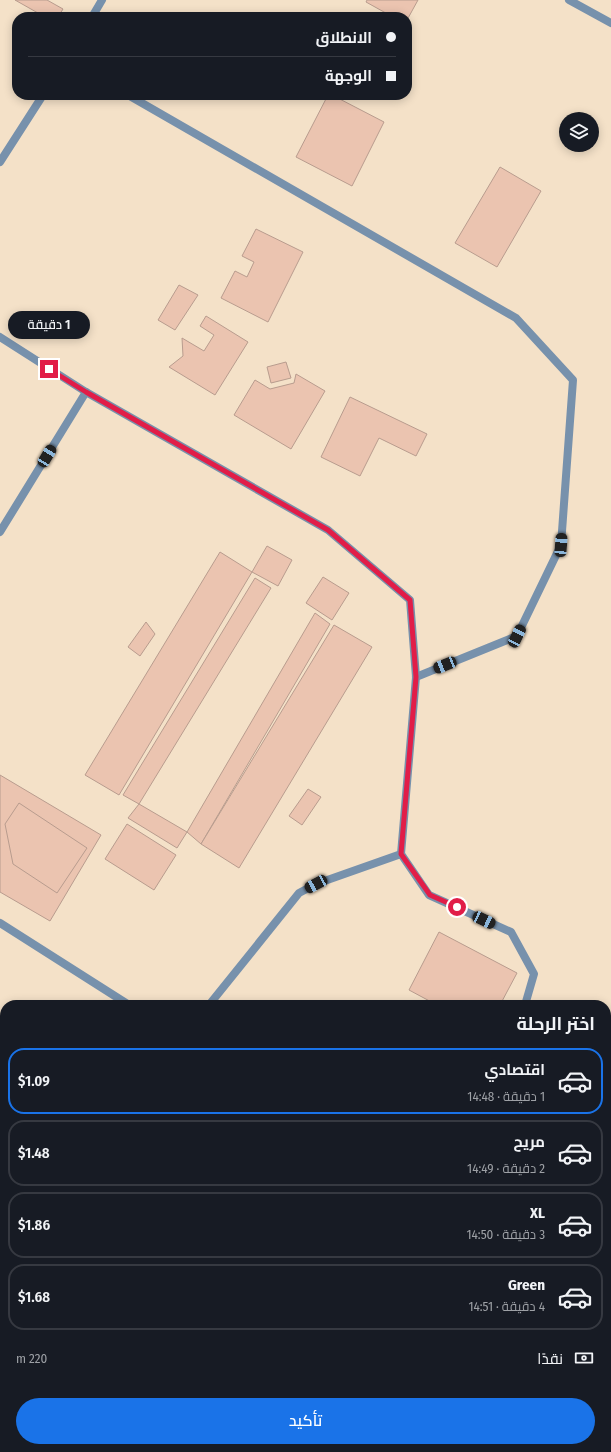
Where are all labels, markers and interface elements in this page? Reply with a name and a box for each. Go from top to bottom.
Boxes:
text: الانطلاق [316,29,372,47]
text: الوجهة [325,67,372,85]
map controls [559,112,599,152]
button: layers [559,112,599,152]
callout: 1 دقيقة [8,311,90,339]
text: 1 دقيقة [28,317,70,332]
route end [40,360,58,378]
car [36,443,58,469]
car [554,533,568,557]
car [506,623,528,649]
car [432,655,458,675]
car [303,873,329,895]
route start [448,898,466,916]
car [471,909,497,931]
text: اختر الرحلة [516,1013,595,1035]
text: اقتصادي [485,1061,545,1079]
icon: car [557,1063,593,1099]
text: $1.09 [18,1072,50,1090]
text: 1 دقيقة · 14:48 [467,1089,545,1104]
text: مريح [513,1133,545,1151]
icon: car [557,1135,593,1171]
text: $1.48 [18,1144,50,1162]
text: 2 دقيقة · 14:49 [467,1161,545,1176]
text: XL [530,1204,545,1222]
icon: car [557,1207,593,1243]
text: $1.86 [18,1216,50,1234]
text: 3 دقيقة · 14:50 [466,1227,545,1242]
text: Green [508,1276,545,1294]
icon: car [557,1279,593,1315]
text: $1.68 [18,1288,50,1306]
text: 4 دقيقة · 14:51 [468,1299,545,1314]
icon: cash [573,1347,595,1369]
text: نقدًا [537,1350,563,1368]
text: 220 m [16,1351,47,1366]
button: تأكيد [16,1398,595,1444]

